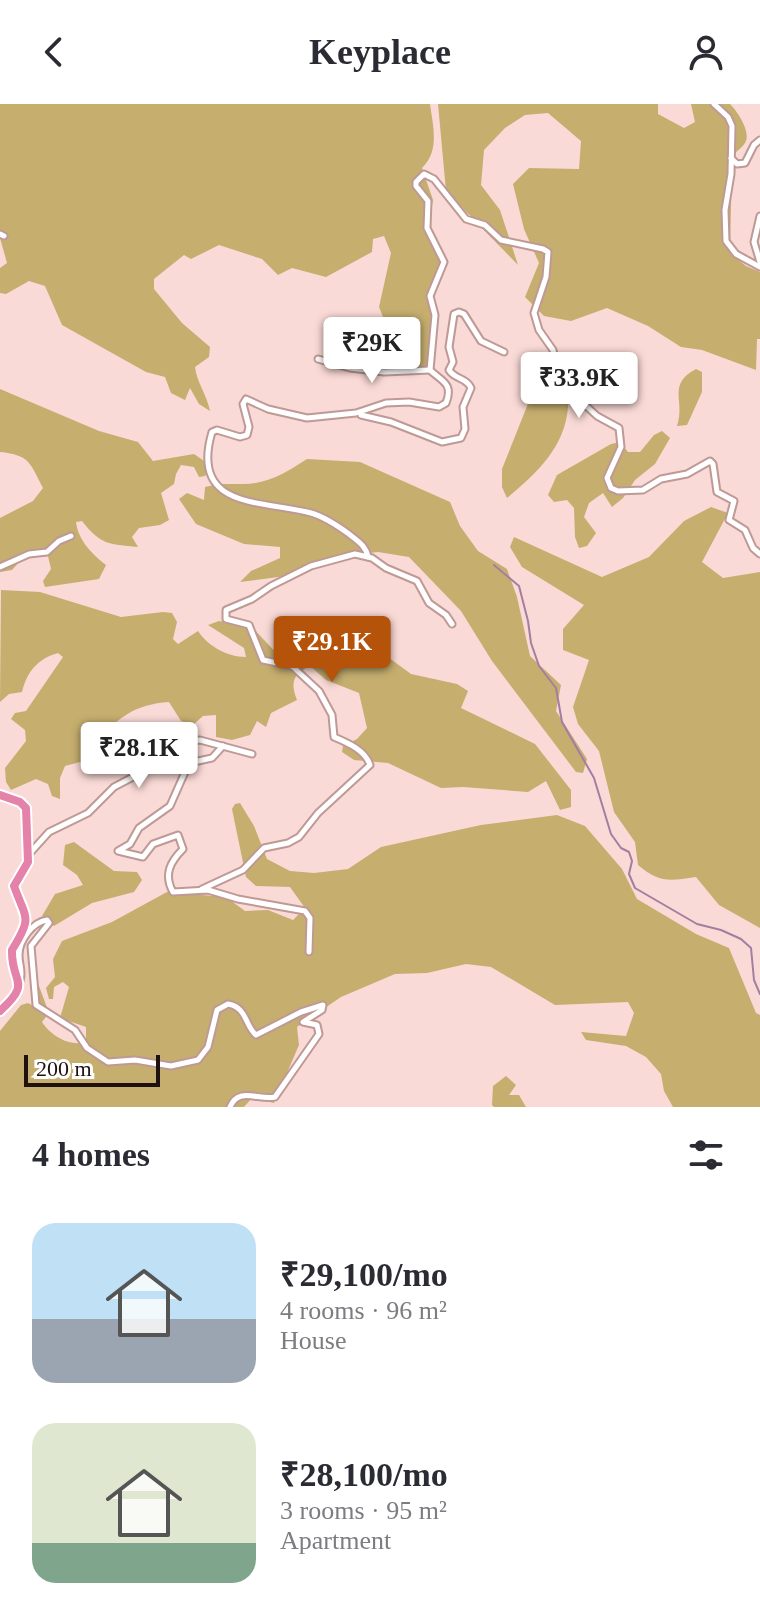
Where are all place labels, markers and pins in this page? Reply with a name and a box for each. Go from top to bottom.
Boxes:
pin: ₹29K [325,317,419,385]
pin: ₹33.9K [514,352,644,420]
pin: ₹29.1K [267,616,397,684]
pin: ₹28.1K [74,722,204,790]

